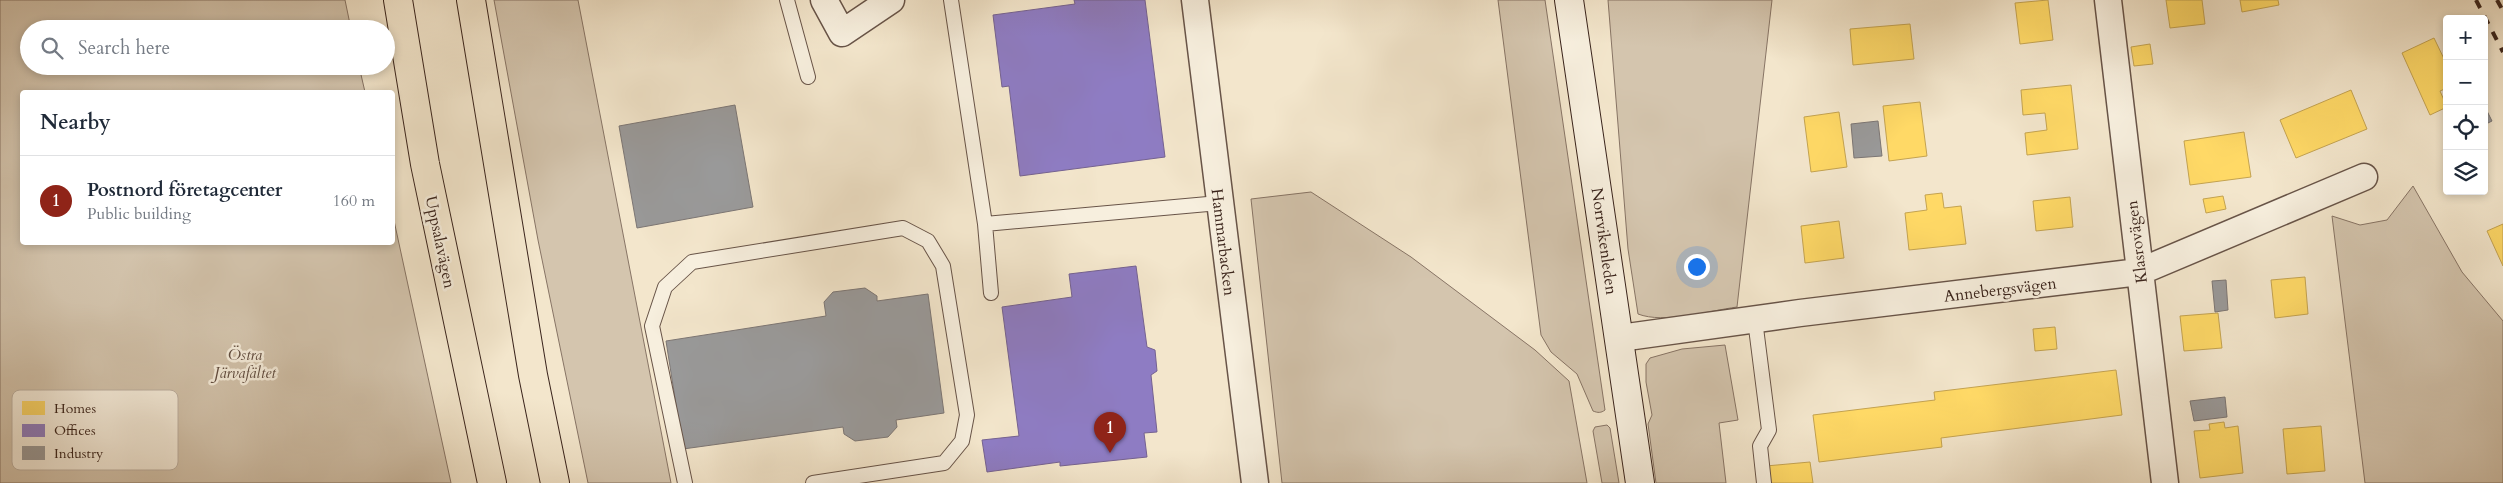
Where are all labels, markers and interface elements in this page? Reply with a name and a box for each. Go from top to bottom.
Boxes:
map controls [2443,15,2488,195]
button: + [2443,15,2488,60]
search box [20,20,395,75]
icon: search [38,34,66,62]
text: Search here [78,35,170,61]
button: − [2443,60,2488,105]
button: locate [2443,105,2488,150]
text: Nearby [40,108,111,137]
button: layers [2443,150,2488,195]
text: Postnord företagcenter [87,177,282,203]
street label: Norrvikenleden [1586,186,1622,296]
street label: Hammarbacken [1206,187,1240,297]
text: 1 [52,190,60,212]
text: 160 m [333,190,375,212]
street label: Uppsalavägen [420,194,461,290]
street label: Klasrovägen [2121,199,2153,285]
text: Public building [87,203,191,225]
your location [1684,254,1710,280]
street label: Annebergsvägen [1943,272,2058,308]
park label: Östra Järvafältet [210,344,276,384]
legend [12,390,178,470]
text: Homes [54,399,96,418]
pin: 1 [1094,412,1126,453]
text: Offices [54,421,96,440]
text: Industry [54,444,104,463]

